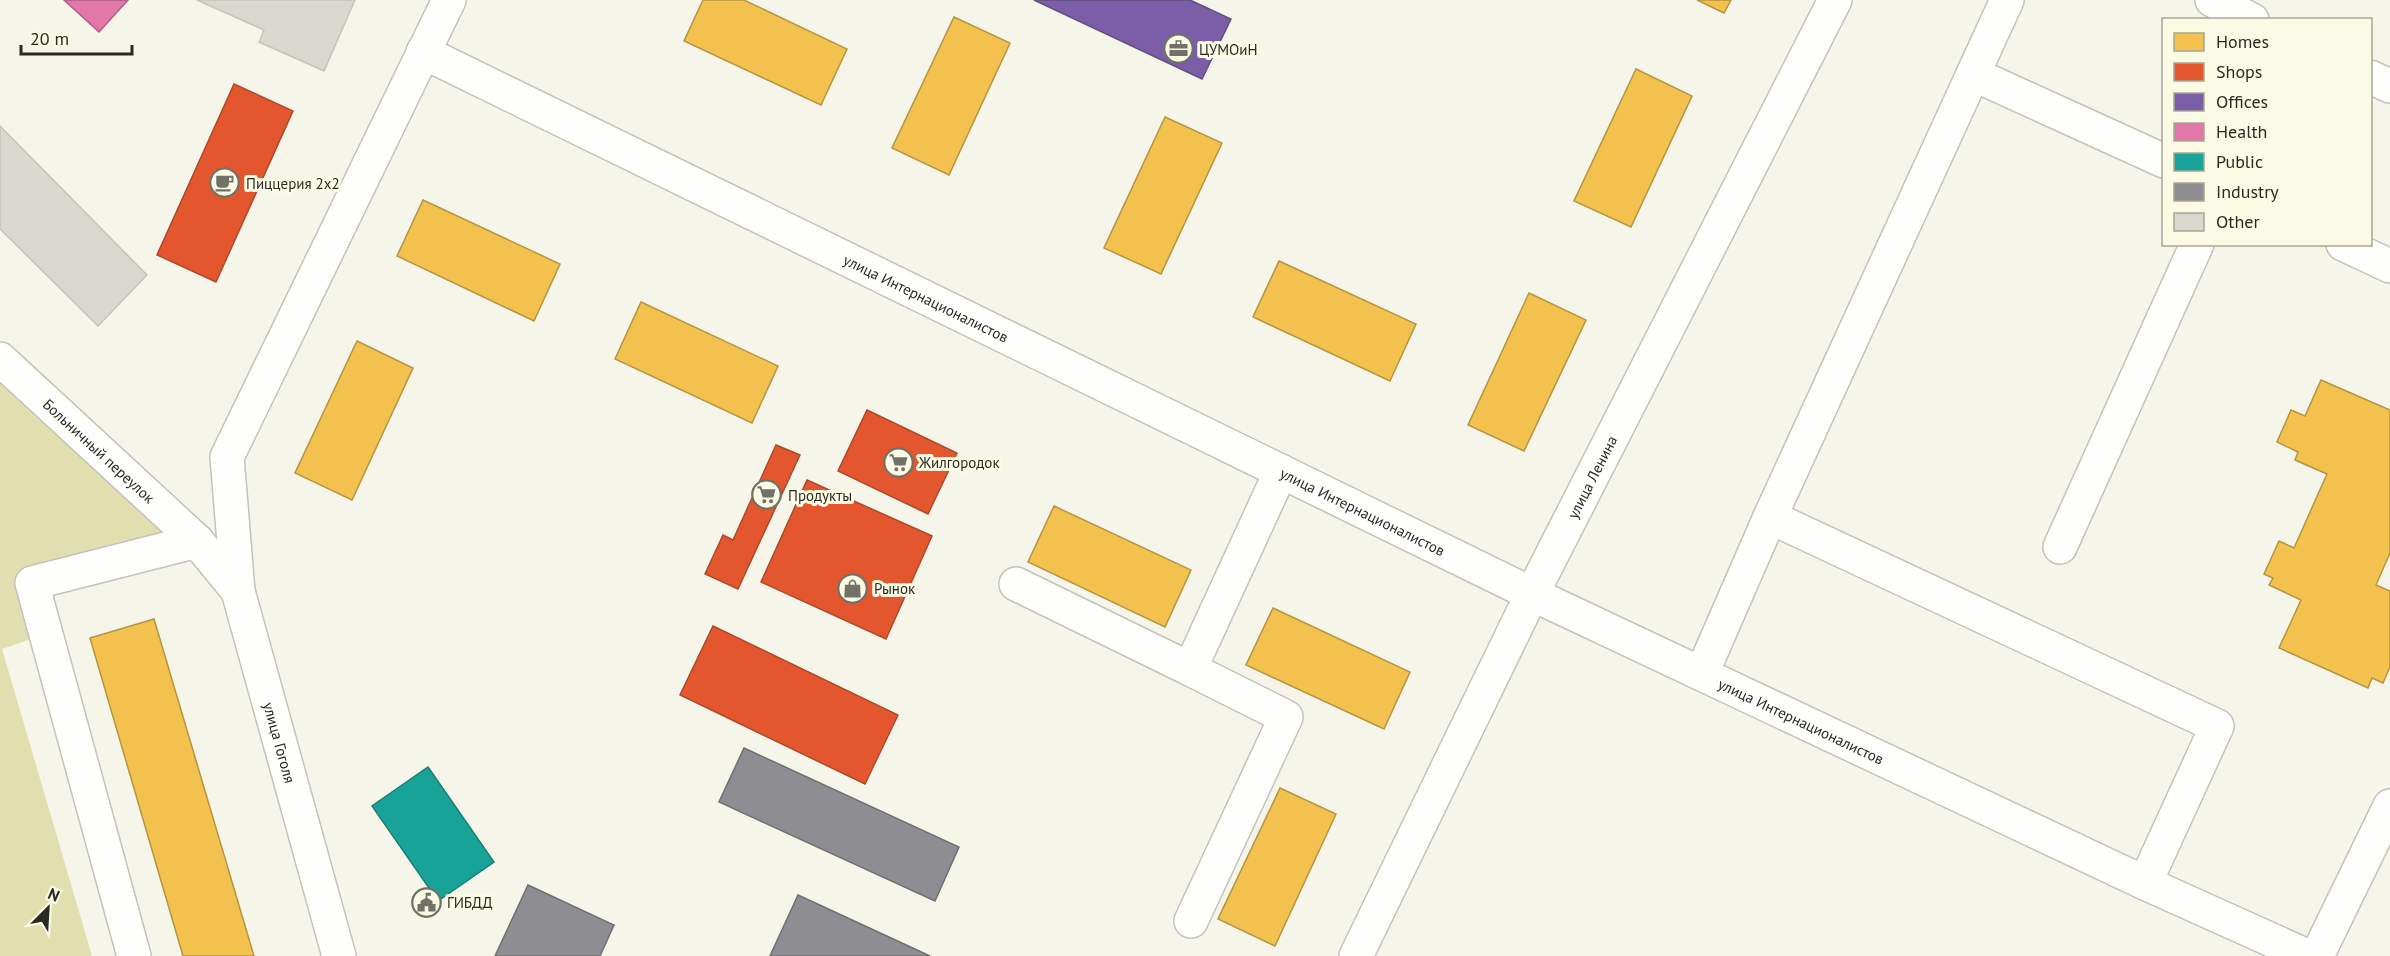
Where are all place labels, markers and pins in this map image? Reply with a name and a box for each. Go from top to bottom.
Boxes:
office icon: ЦУМОиН [1162,33,1194,65]
place label: ЦУМОиН [1199,40,1258,59]
cafe icon: Пиццерия 2х2 [209,167,241,199]
place label: Пиццерия 2х2 [246,174,340,193]
supermarket icon: Жилгородок [882,446,914,478]
place label: Жилгородок [918,453,1000,472]
supermarket icon: Продукты [751,479,783,511]
place label: Продукты [788,486,852,505]
shop icon: Рынок [837,572,869,604]
place label: Рынок [874,579,916,598]
public building icon: ГИБДД [410,886,442,918]
place label: ГИБДД [447,893,493,912]

